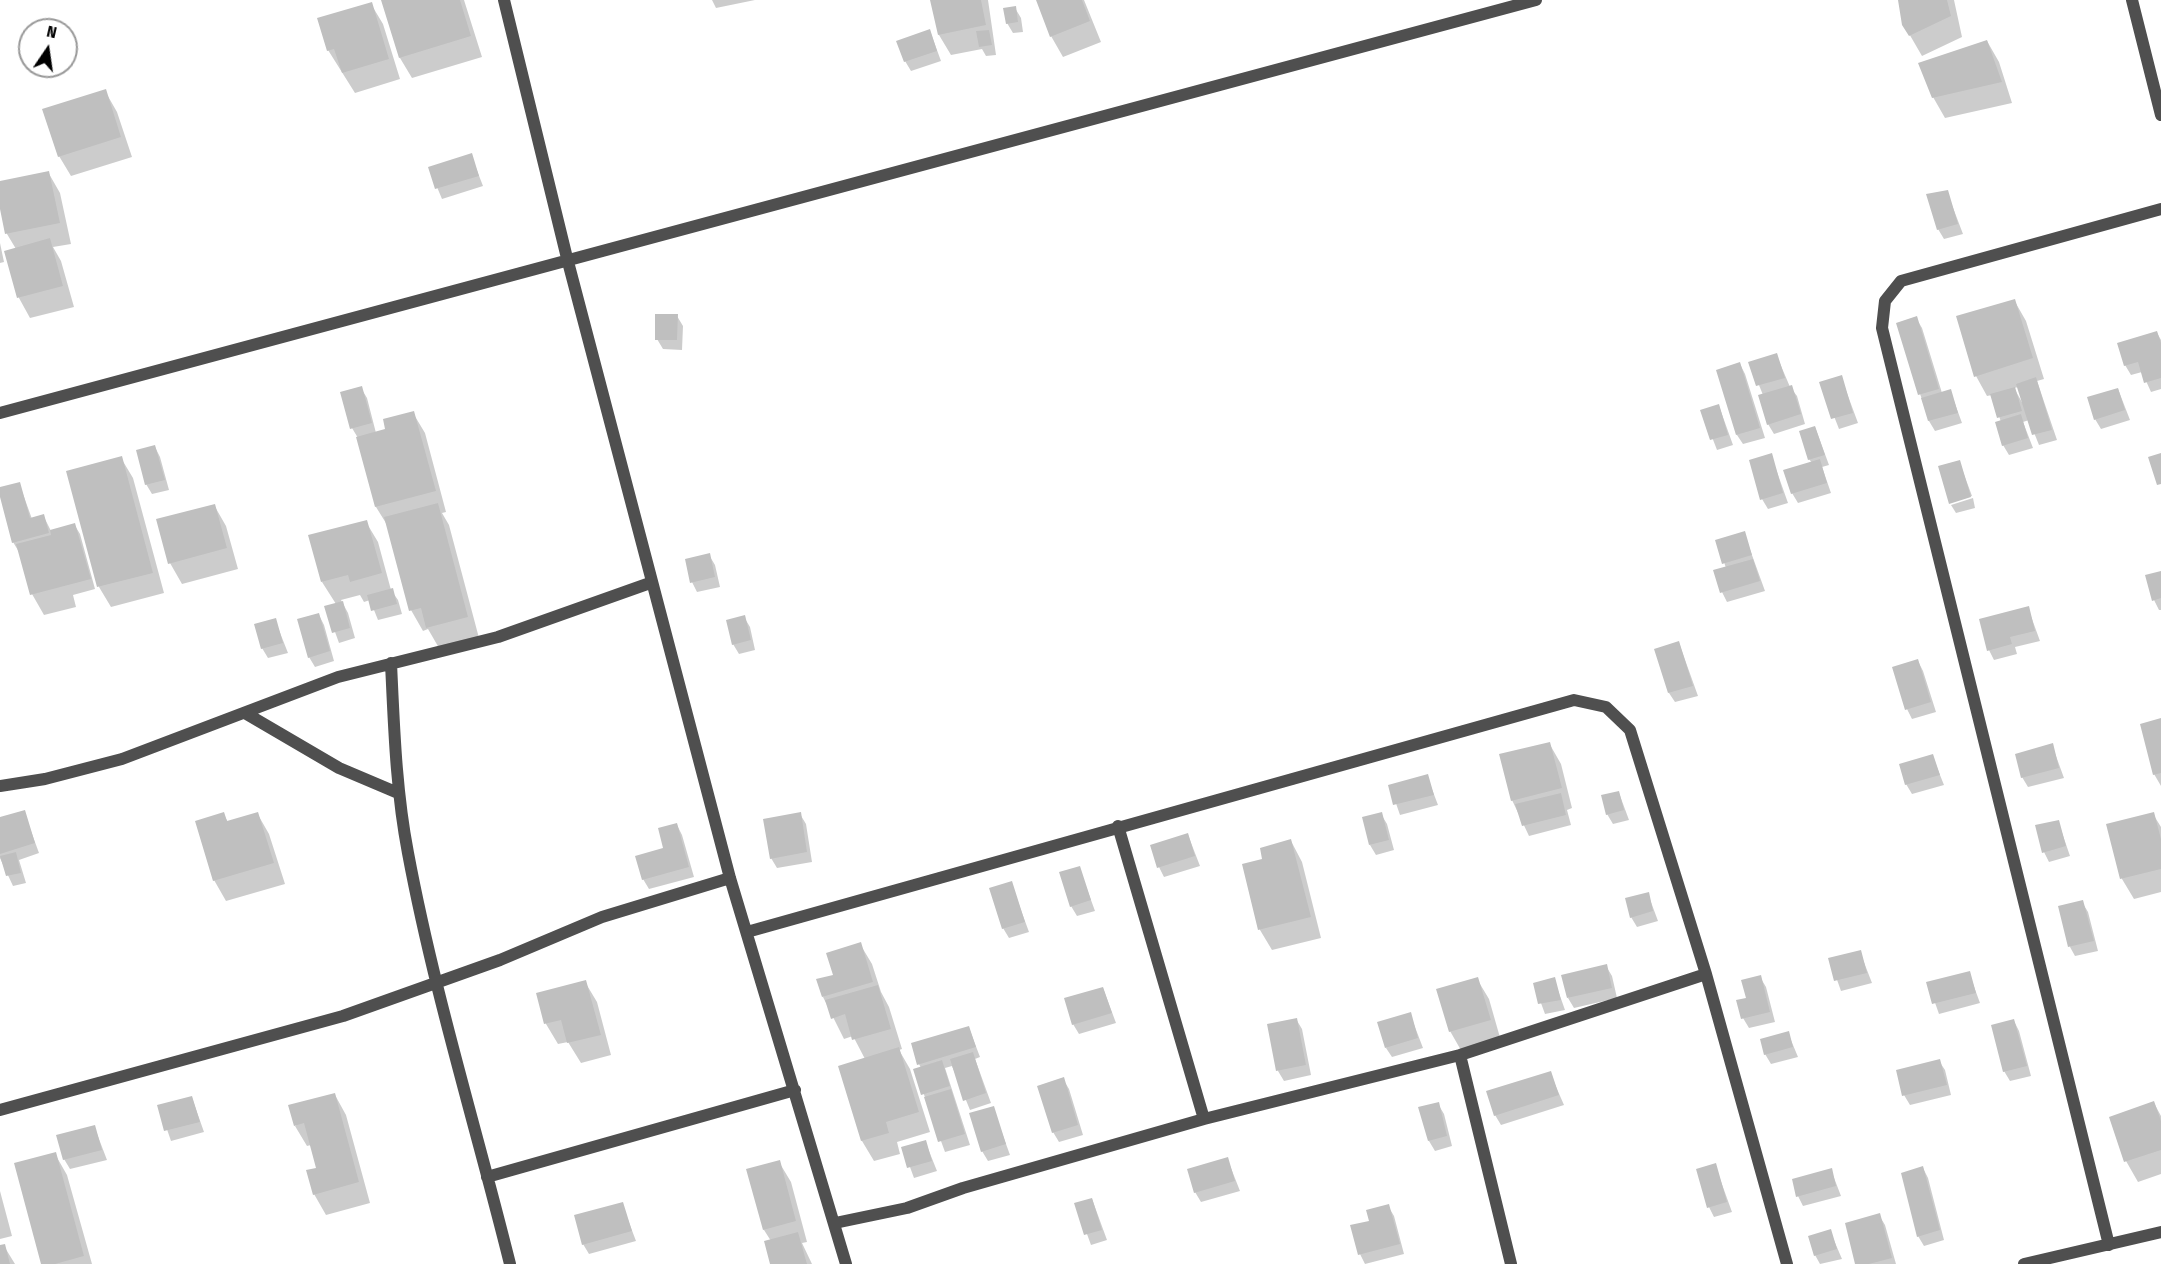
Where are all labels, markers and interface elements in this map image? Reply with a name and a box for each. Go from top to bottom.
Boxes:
north arrow [18,18,78,78]
text: N [45,22,59,42]

